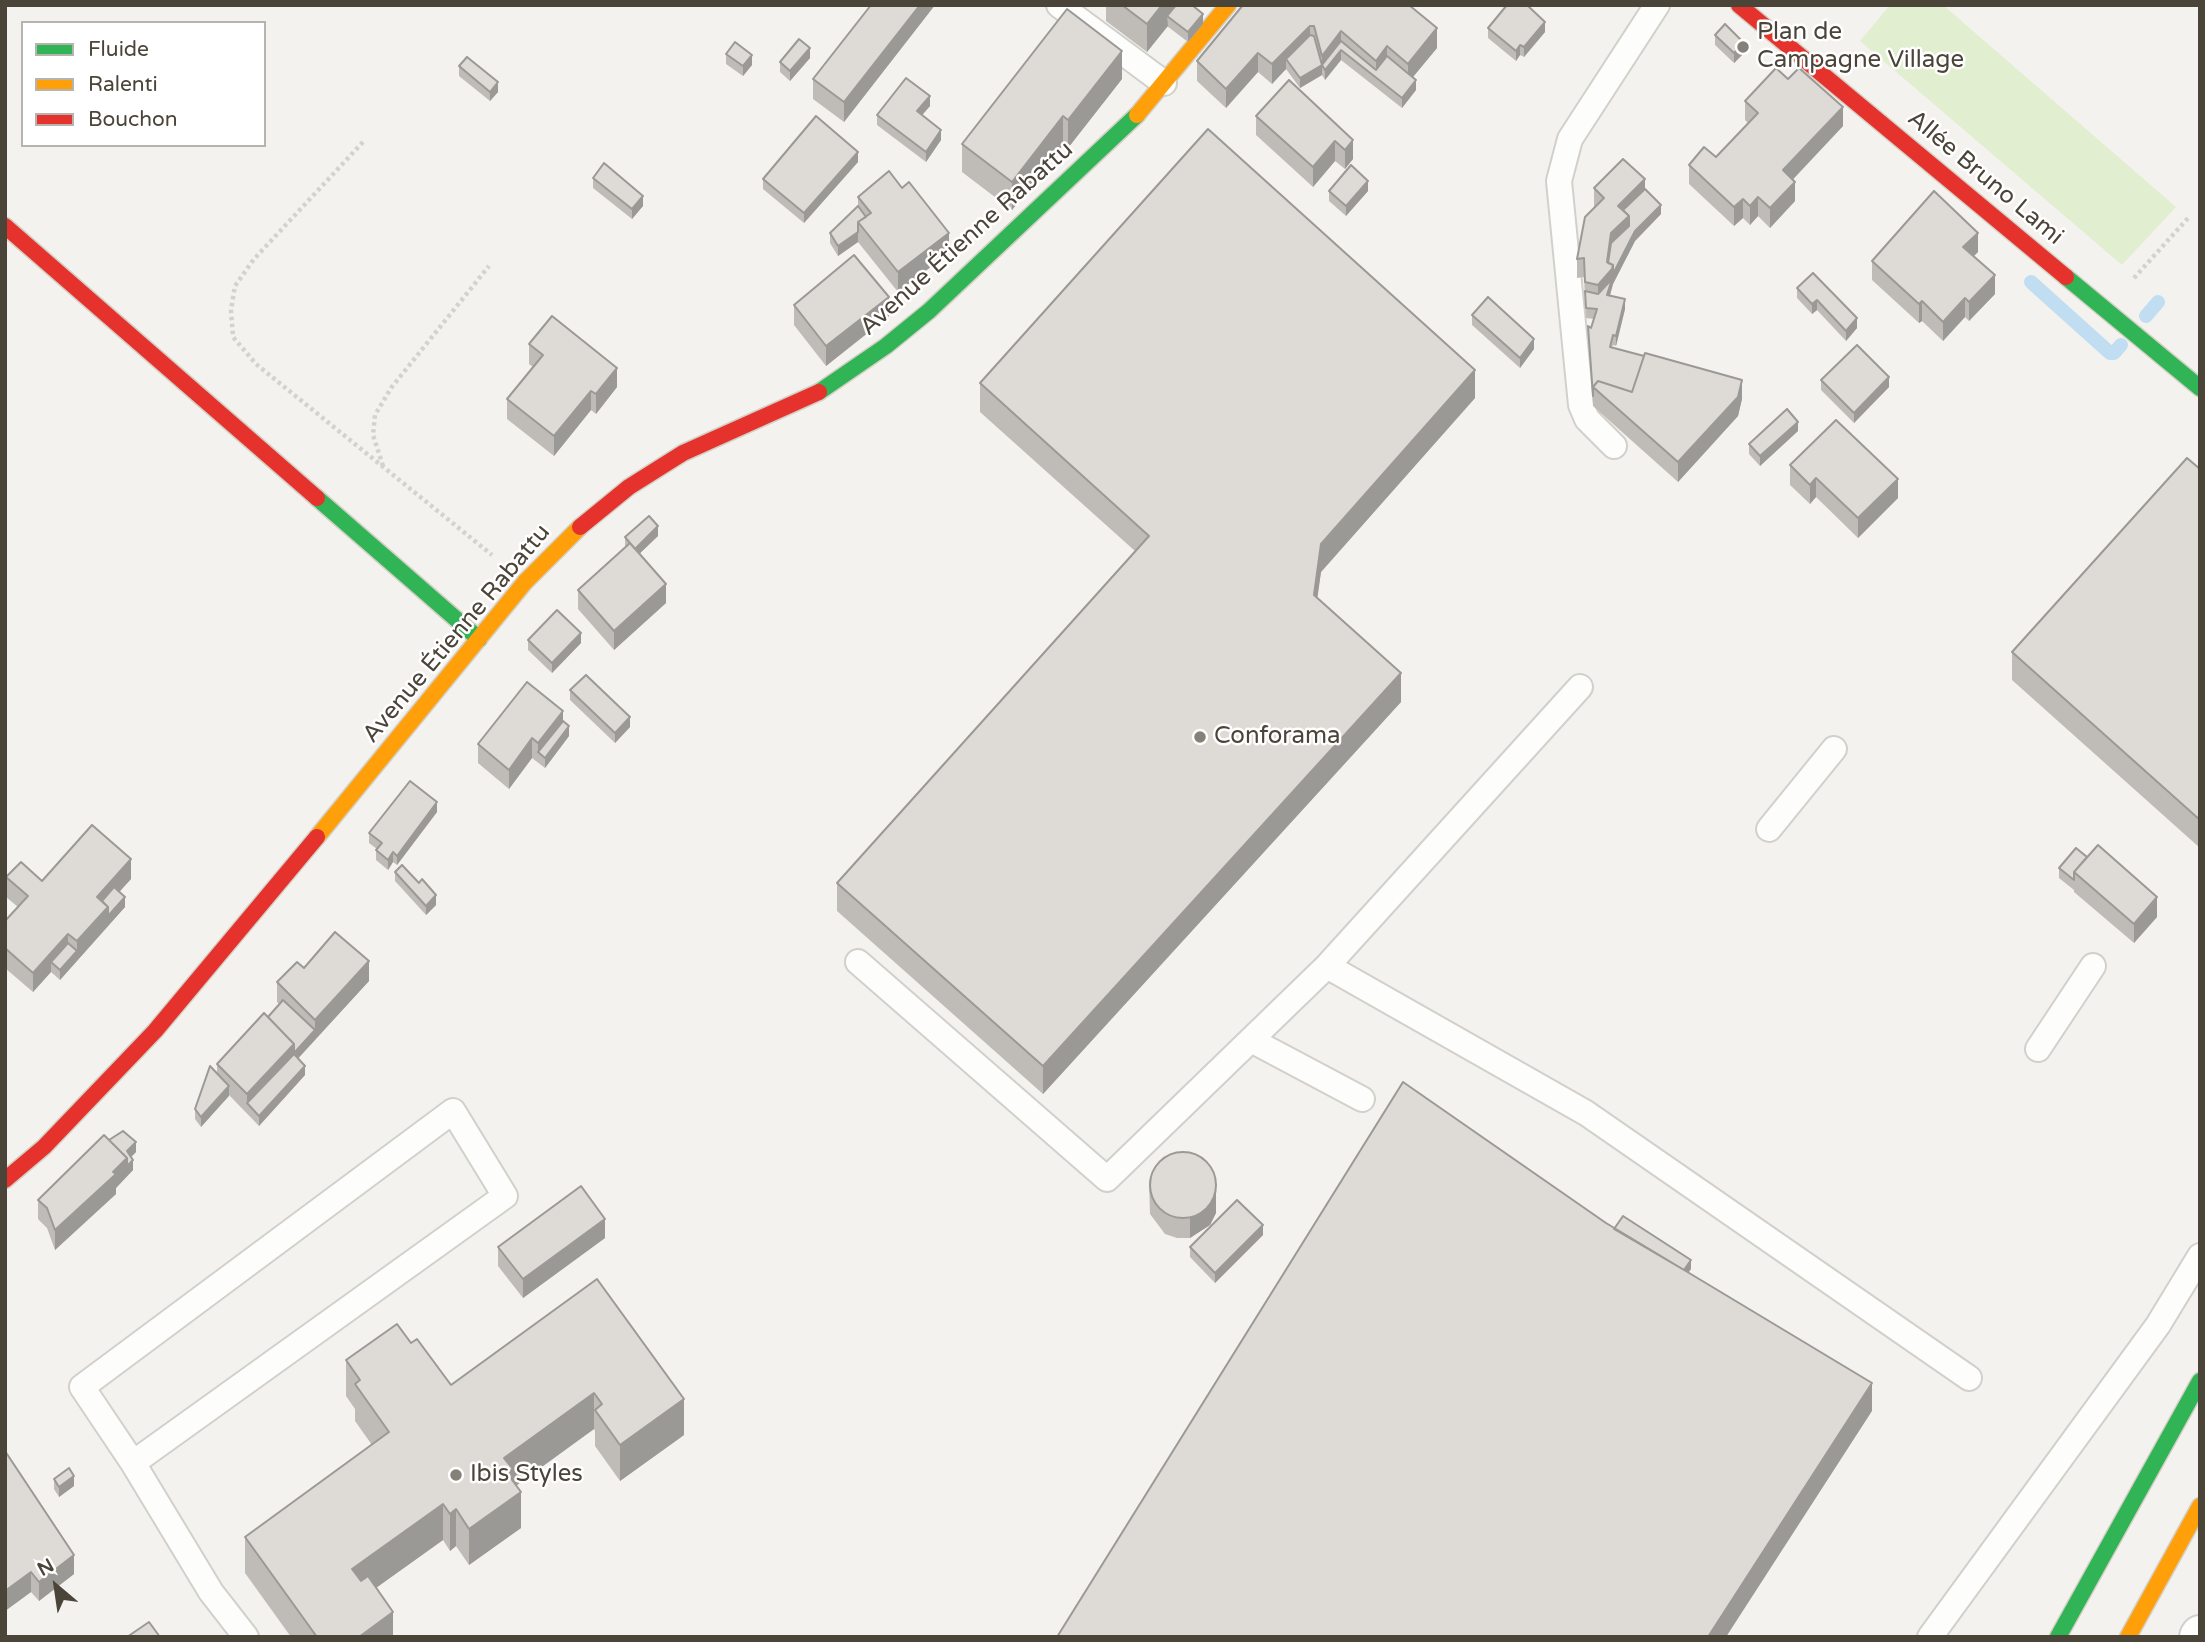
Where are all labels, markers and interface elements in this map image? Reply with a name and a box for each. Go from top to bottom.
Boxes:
place label: Plan de Campagne Village [1757,19,1964,75]
legend [21,21,266,147]
text: Fluide [88,37,149,62]
marker: Plan de Campagne Village [1735,39,1751,55]
text: Ralenti [88,72,158,97]
street label: Allée Bruno Lami [1901,105,2069,251]
text: Bouchon [88,107,178,132]
street label: Avenue Étienne Rabattu [855,136,1079,342]
street label: Avenue Étienne Rabattu [357,519,557,749]
place label: Conforama [1214,723,1340,751]
marker: Conforama [1192,729,1208,745]
place label: Ibis Styles [470,1461,583,1489]
marker: Ibis Styles [448,1467,464,1483]
north arrow [21,1551,91,1621]
text: N [34,1554,58,1581]

